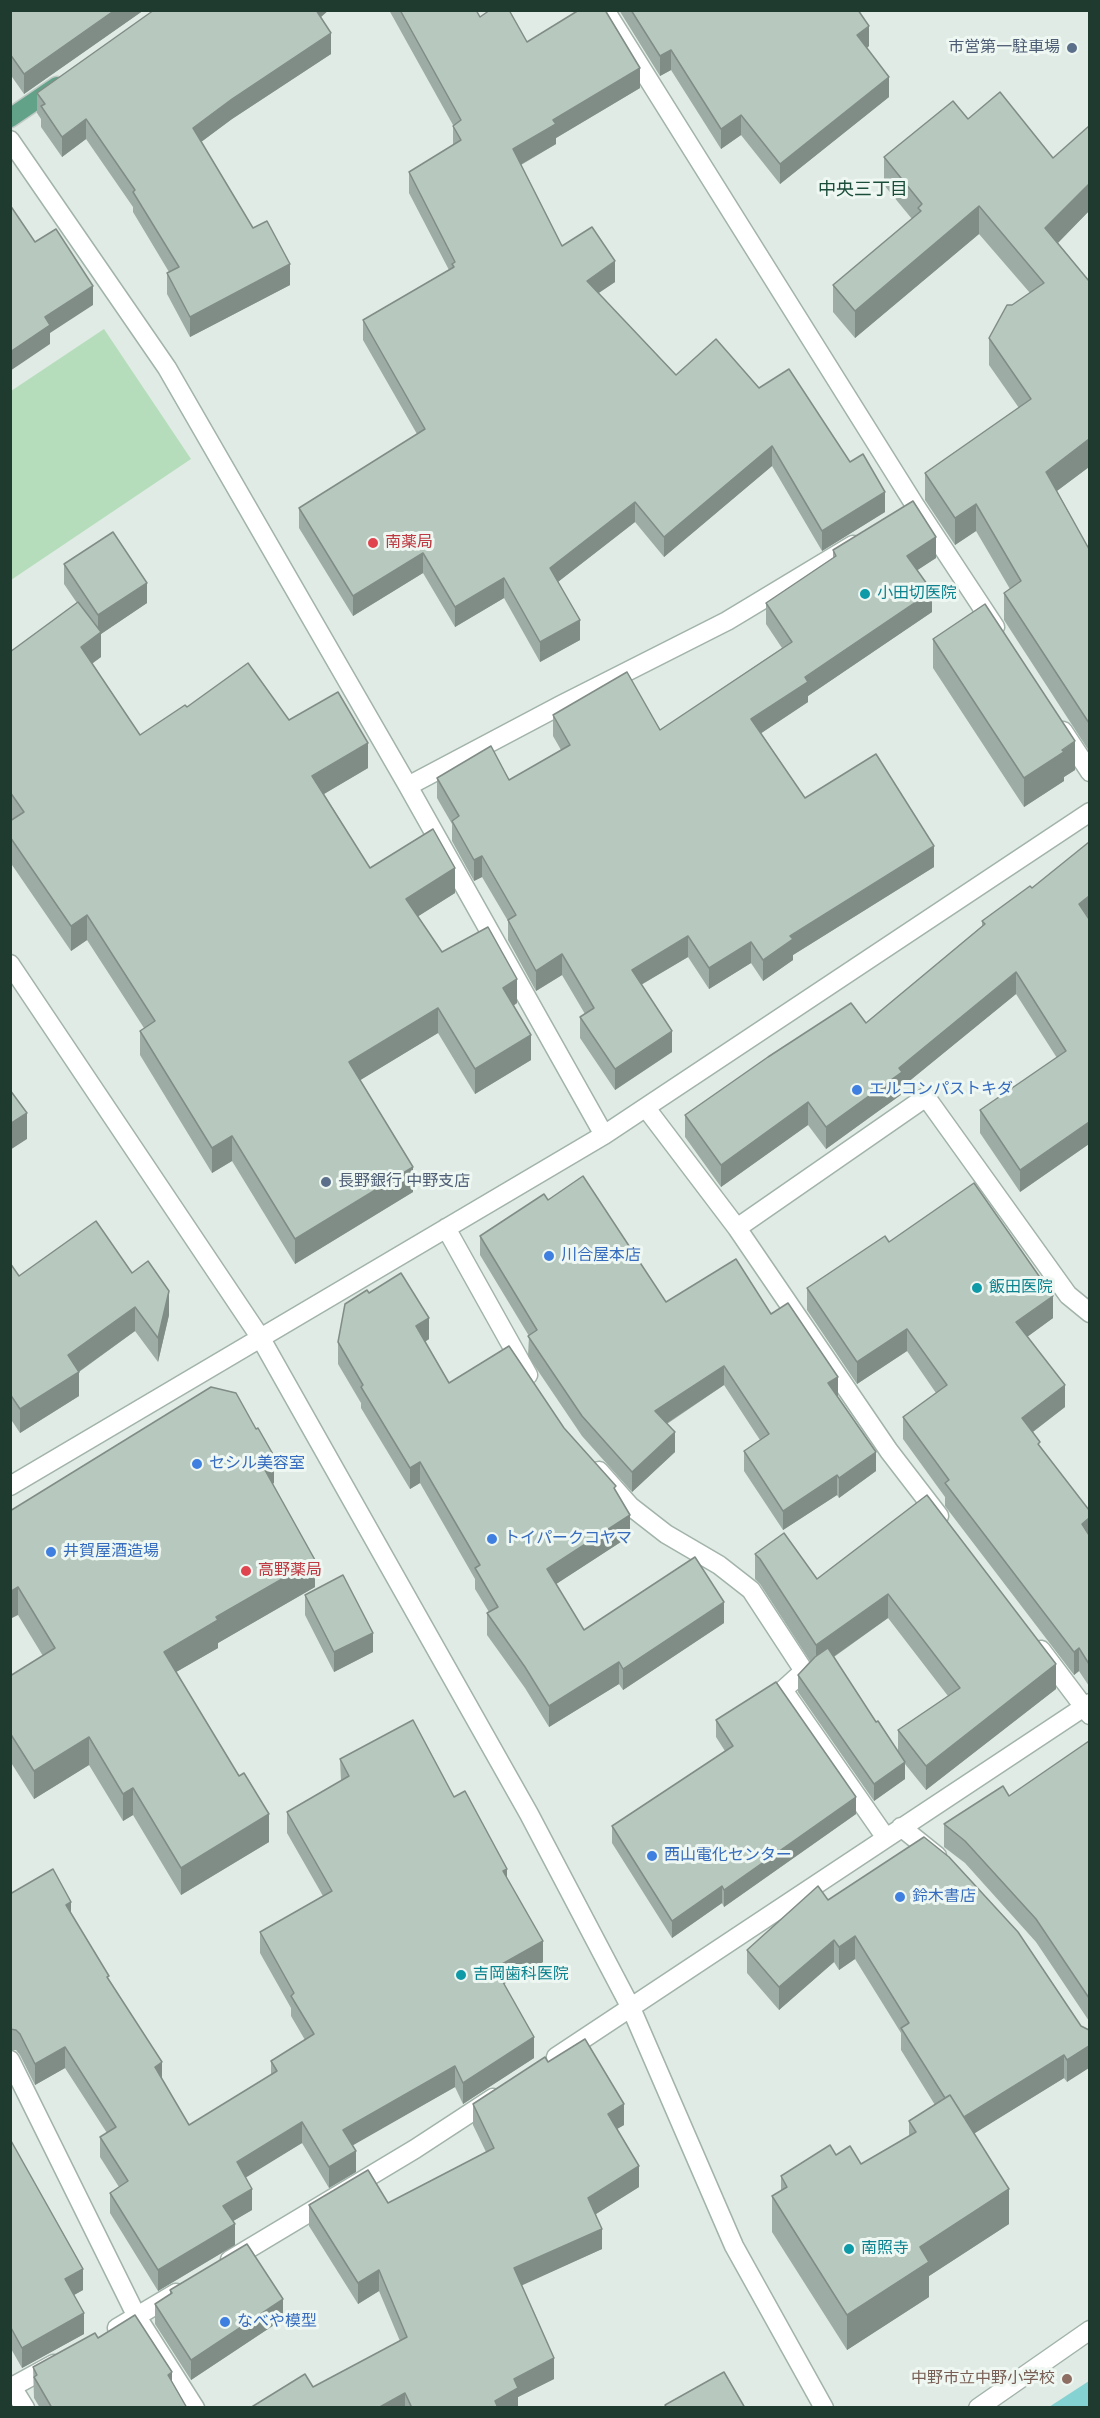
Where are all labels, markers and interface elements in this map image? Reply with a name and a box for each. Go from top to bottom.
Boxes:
place label: 市営第一駐車場 [948,38,1060,58]
marker: 市営第一駐車場 [1065,41,1079,55]
district label: 中央三丁目 [818,179,908,201]
place label: 南薬局 [385,533,433,553]
marker: 南薬局 [366,536,380,550]
place label: 小田切医院 [877,584,957,604]
marker: 小田切医院 [858,587,872,601]
place label: エルコンパストキダ [869,1080,1013,1100]
marker: エルコンパストキダ [850,1083,864,1097]
place label: 長野銀行 中野支店 [338,1172,470,1192]
marker: 長野銀行 中野支店 [319,1175,333,1189]
place label: 川合屋本店 [561,1246,641,1266]
marker: 川合屋本店 [542,1249,556,1263]
place label: 飯田医院 [989,1278,1053,1298]
marker: 飯田医院 [970,1281,984,1295]
place label: セシル美容室 [209,1454,305,1474]
marker: セシル美容室 [190,1457,204,1471]
place label: トイパークコヤマ [504,1529,632,1549]
marker: トイパークコヤマ [485,1532,499,1546]
place label: 井賀屋酒造場 [63,1542,159,1562]
marker: 井賀屋酒造場 [44,1545,58,1559]
place label: 高野薬局 [258,1561,322,1581]
marker: 高野薬局 [239,1564,253,1578]
place label: 西山電化センター [664,1846,792,1866]
marker: 西山電化センター [645,1849,659,1863]
place label: 鈴木書店 [912,1887,976,1907]
marker: 鈴木書店 [893,1890,907,1904]
place label: 吉岡歯科医院 [473,1965,569,1985]
marker: 吉岡歯科医院 [454,1968,468,1982]
place label: 南照寺 [861,2239,909,2259]
marker: 南照寺 [842,2242,856,2256]
place label: なべや模型 [237,2312,317,2332]
marker: なべや模型 [218,2315,232,2329]
place label: 中野市立中野小学校 [911,2369,1055,2389]
marker: 中野市立中野小学校 [1060,2372,1074,2386]

